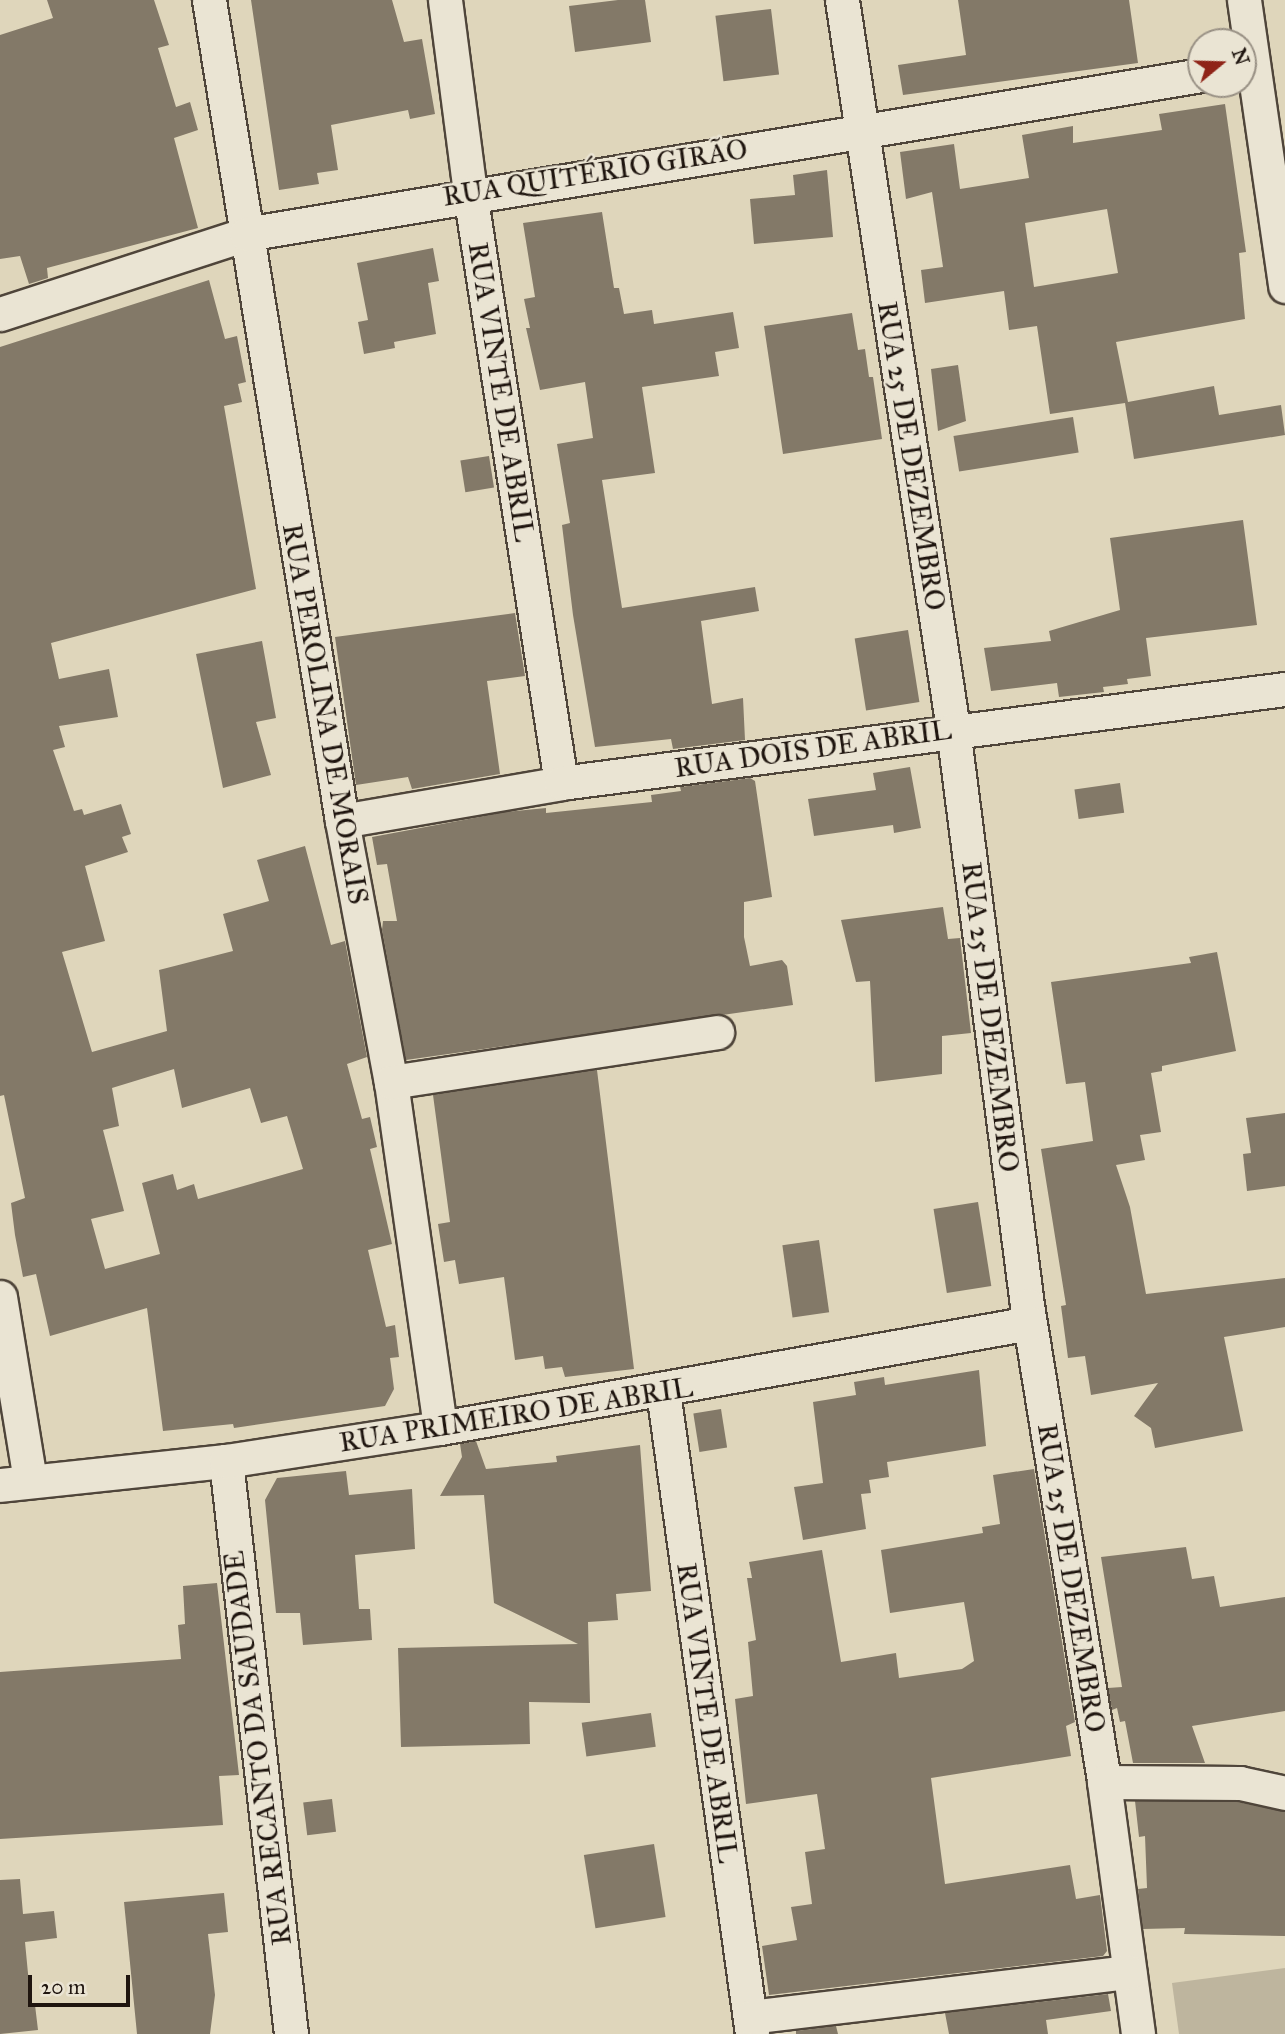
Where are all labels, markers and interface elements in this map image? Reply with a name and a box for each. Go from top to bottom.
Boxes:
north arrow [1187,28,1257,98]
text: N [1227,45,1254,68]
street label: RUA QUITÉRIO GIRÃO [440,132,750,214]
street label: RUA VINTE DE ABRIL [461,240,541,544]
street label: RUA 25 DE DEZEMBRO [870,299,952,613]
street label: RUA PEROLINA DE MORAIS [275,521,375,907]
street label: RUA DOIS DE ABRIL [672,713,954,785]
street label: RUA 25 DE DEZEMBRO [954,860,1026,1174]
street label: RUA PRIMEIRO DE ABRIL [337,1370,695,1460]
street label: RUA 25 DE DEZEMBRO [1030,1421,1112,1735]
street label: RUA RECANTO DA SAUDADE [217,1549,299,1947]
street label: RUA VINTE DE ABRIL [669,1561,745,1865]
scale bar [32,1960,133,2004]
text: 20 m [41,1974,86,2000]

